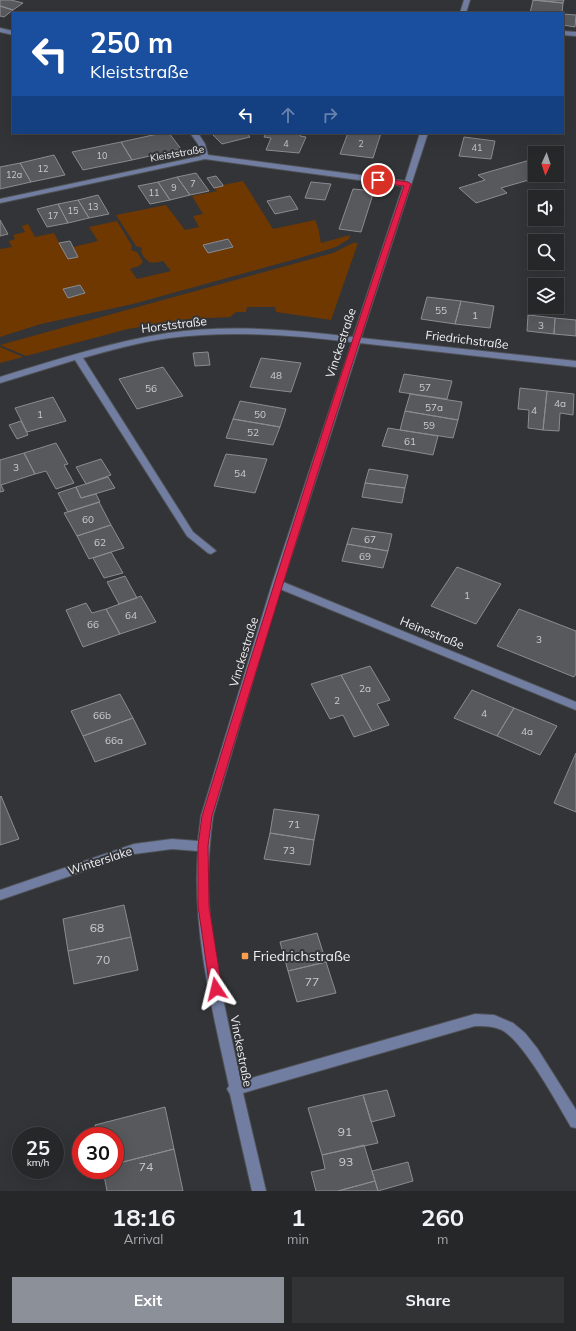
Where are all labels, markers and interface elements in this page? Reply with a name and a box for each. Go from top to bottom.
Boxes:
text: 250 m [90,25,173,60]
icon: left [24,28,76,80]
text: Kleiststraße [90,60,189,83]
icon: left [235,104,257,126]
icon: ahead [277,104,299,126]
icon: right [319,104,341,126]
house number: 4 [283,138,289,149]
house number: 2 [358,138,364,149]
street label: Kleiststraße [149,142,205,165]
house number: 41 [472,142,482,153]
north arrow [528,146,564,182]
map controls [528,146,564,314]
house number: 10 [97,150,107,161]
house number: 12 [38,163,48,174]
pin [361,163,395,197]
house number: 12a [6,169,22,180]
icon: arrive [367,169,389,191]
house number: 7 [190,178,196,189]
house number: 9 [171,182,177,193]
house number: 11 [149,187,159,198]
button: sound [528,190,564,226]
house number: 13 [88,201,98,212]
house number: 15 [68,205,79,216]
house number: 17 [48,210,58,221]
button: search [528,234,564,270]
button: layers [528,278,564,314]
house number: 55 [435,304,447,317]
street label: Vinckestraße [322,306,359,380]
house number: 1 [472,309,478,322]
street label: Horststraße [140,313,208,336]
house number: 3 [538,319,544,332]
street label: Friedrichstraße [425,327,509,352]
house number: 48 [270,369,282,382]
house number: 57 [419,381,431,394]
house number: 56 [145,382,157,395]
house number: 4a [554,397,566,410]
house number: 57a [425,401,443,414]
house number: 4 [531,404,537,417]
house number: 1 [37,408,43,421]
house number: 50 [254,408,266,421]
house number: 59 [423,419,435,432]
house number: 52 [247,426,259,439]
house number: 61 [404,435,416,448]
house number: 3 [13,461,19,474]
house number: 54 [234,467,246,480]
house number: 60 [82,513,94,526]
house number: 67 [364,533,376,546]
house number: 62 [94,536,106,549]
house number: 69 [359,550,371,563]
house number: 1 [464,589,470,602]
house number: 64 [125,609,137,622]
street label: Heinestraße [398,613,466,652]
street label: Vinckestraße [226,615,261,689]
house number: 66 [87,618,99,631]
house number: 3 [536,633,542,646]
house number: 2a [359,682,371,695]
house number: 2 [334,694,340,707]
house number: 4 [481,707,487,720]
house number: 66b [93,709,111,722]
house number: 4a [521,725,533,738]
house number: 66a [105,734,123,747]
house number: 71 [288,818,300,831]
street label: Winterslake [66,843,134,878]
house number: 73 [283,844,295,857]
house number: 68 [90,920,104,935]
place label: Friedrichstraße [253,947,350,965]
marker: Friedrichstraße [240,951,250,961]
house number: 70 [96,952,110,967]
position arrow [195,968,237,1010]
house number: 77 [305,974,319,989]
street label: Vinckestraße [227,1014,256,1088]
house number: 91 [338,1124,352,1139]
speed limit sign: 30 [72,1127,124,1179]
text: 25 [26,1135,50,1160]
house number: 93 [339,1154,353,1169]
text: km/h [27,1156,49,1169]
house number: 74 [139,1159,153,1174]
text: 18:16 [112,1202,175,1232]
text: 1 [291,1202,305,1232]
text: 260 [421,1202,464,1232]
text: Arrival [124,1231,163,1247]
text: min [287,1231,309,1247]
text: m [437,1231,448,1247]
button: Exit [12,1277,284,1323]
button: Share [292,1277,564,1323]

